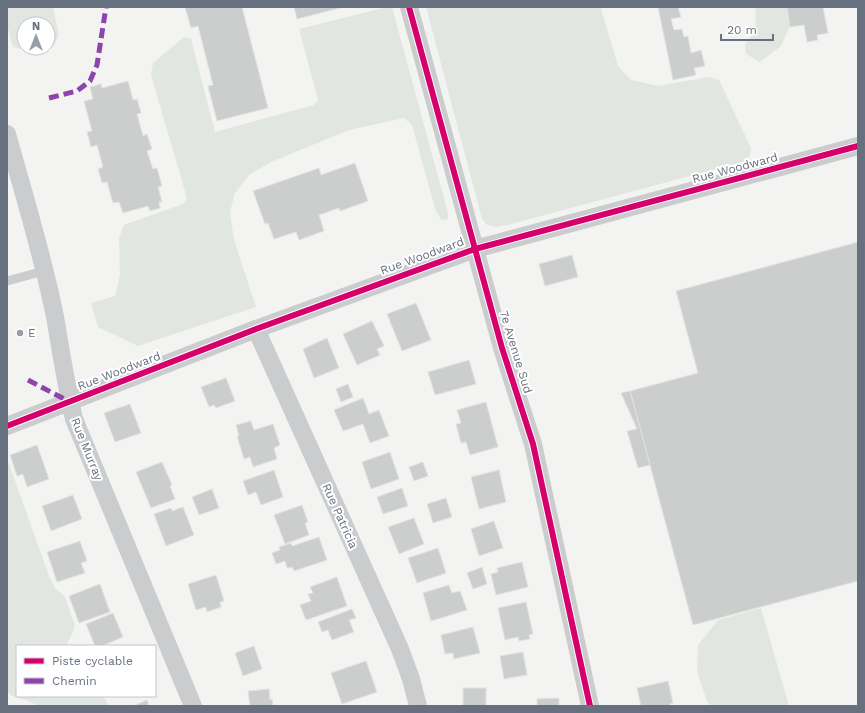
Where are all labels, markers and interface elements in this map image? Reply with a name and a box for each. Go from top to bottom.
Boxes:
north arrow [16,16,56,56]
scale bar [721,16,773,42]
text: N [32,20,40,33]
text: 20 m [727,23,757,37]
street label: Rue Woodward [691,150,779,186]
street label: Rue Woodward [378,234,466,278]
street label: 7e Avenue Sud [497,309,535,395]
place label: E [28,326,36,340]
marker: E [15,328,25,338]
street label: Rue Woodward [75,349,163,393]
street label: Rue Murray [68,416,106,483]
street label: Rue Patricia [319,481,361,551]
legend [16,645,156,697]
text: Piste cyclable [52,654,133,668]
text: Chemin [52,674,97,688]

